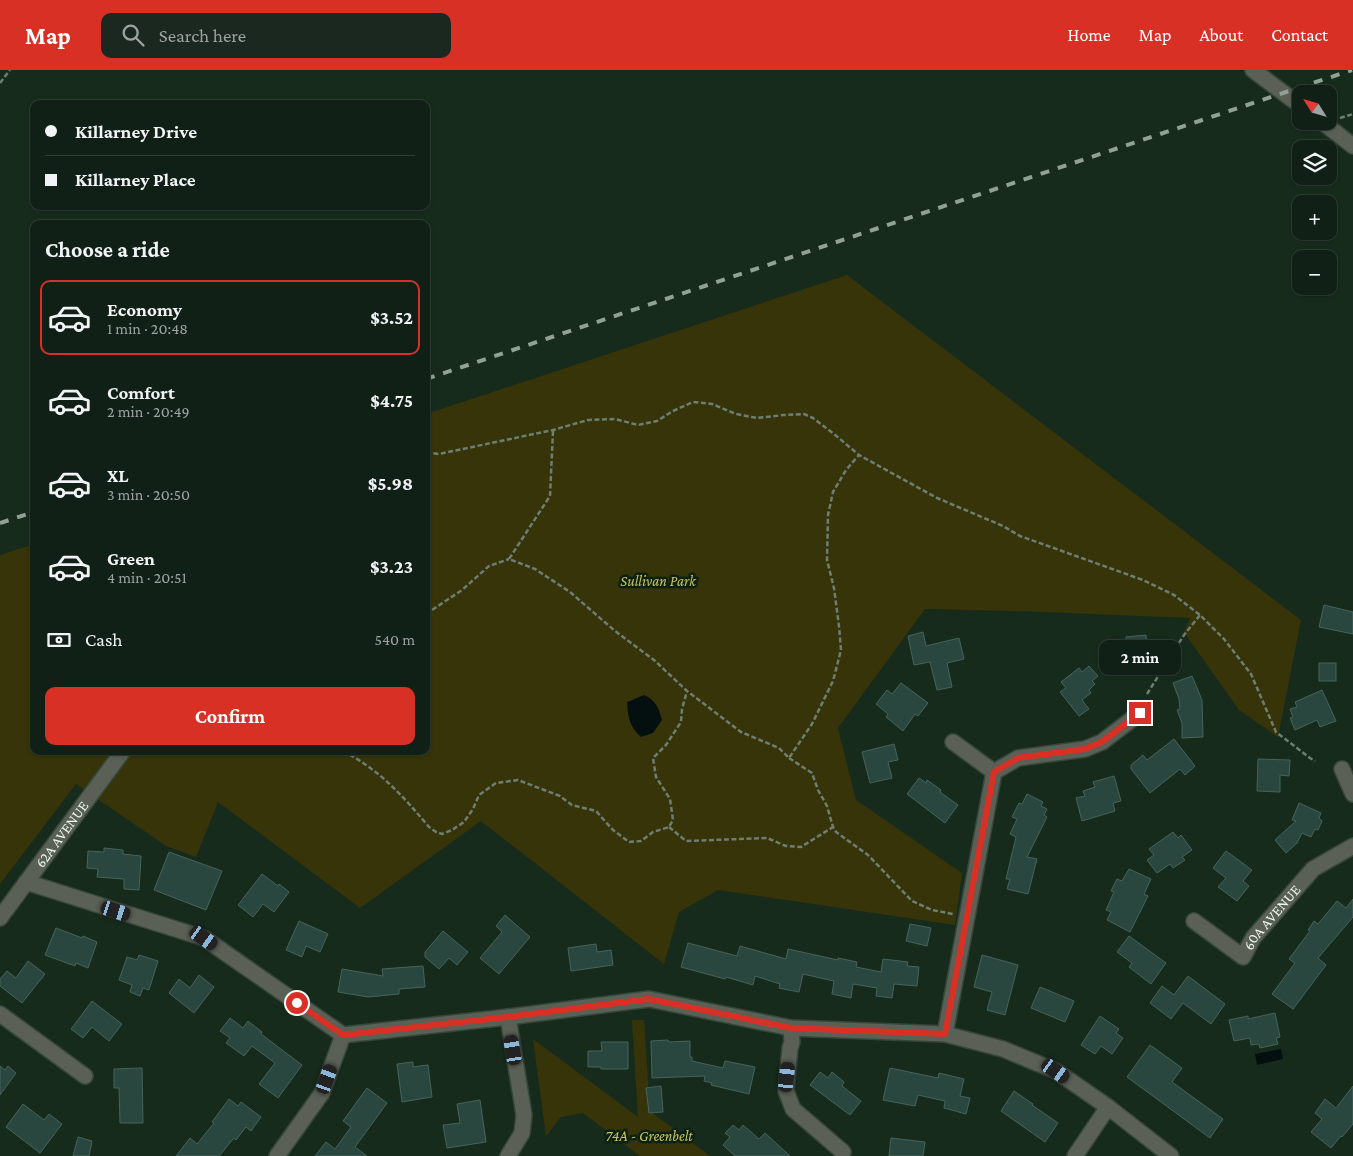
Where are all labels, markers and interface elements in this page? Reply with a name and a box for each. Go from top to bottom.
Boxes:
search box [101,13,451,58]
icon: search [119,21,147,49]
text: Map [25,22,71,49]
text: Search here [159,25,246,46]
text: Home [1068,25,1111,45]
text: Map [1139,25,1171,45]
text: About [1199,25,1243,45]
text: Contact [1271,25,1328,45]
north arrow [1292,85,1338,130]
map controls [1292,85,1337,295]
text: Killarney Drive [75,121,197,142]
button: layers [1292,140,1337,185]
text: Killarney Place [75,169,196,190]
button: + [1292,195,1337,240]
text: Choose a ride [45,237,170,262]
button: − [1292,250,1337,295]
icon: car [47,295,92,340]
text: Economy [107,299,182,320]
text: $3.52 [370,307,413,328]
text: 1 min · 20:48 [107,320,188,337]
icon: car [47,378,92,423]
text: Comfort [107,382,175,403]
text: $4.75 [370,390,413,411]
text: 2 min · 20:49 [107,403,190,420]
icon: car [47,461,92,506]
text: XL [107,465,129,486]
text: $5.98 [368,473,413,494]
text: 3 min · 20:50 [107,486,190,503]
icon: car [47,544,92,589]
text: Green [107,548,155,569]
text: $3.23 [370,556,413,577]
text: 4 min · 20:51 [107,569,187,586]
park label: Sullivan Park [620,573,697,589]
icon: cash [45,626,73,654]
text: Cash [85,629,123,650]
text: 540 m [374,631,415,648]
callout: 2 min [1099,640,1181,676]
text: 2 min [1121,649,1159,666]
button: Confirm [45,687,415,745]
route end [1129,702,1151,724]
street label: 62A AVENUE [32,798,91,871]
street label: 60A AVENUE [1240,882,1304,953]
car [99,899,132,923]
car [187,923,220,953]
route start [286,992,308,1014]
car [503,1034,522,1066]
car [1039,1056,1072,1086]
car [777,1061,796,1093]
car [314,1062,339,1096]
park label: 74A - Greenbelt [605,1128,693,1144]

